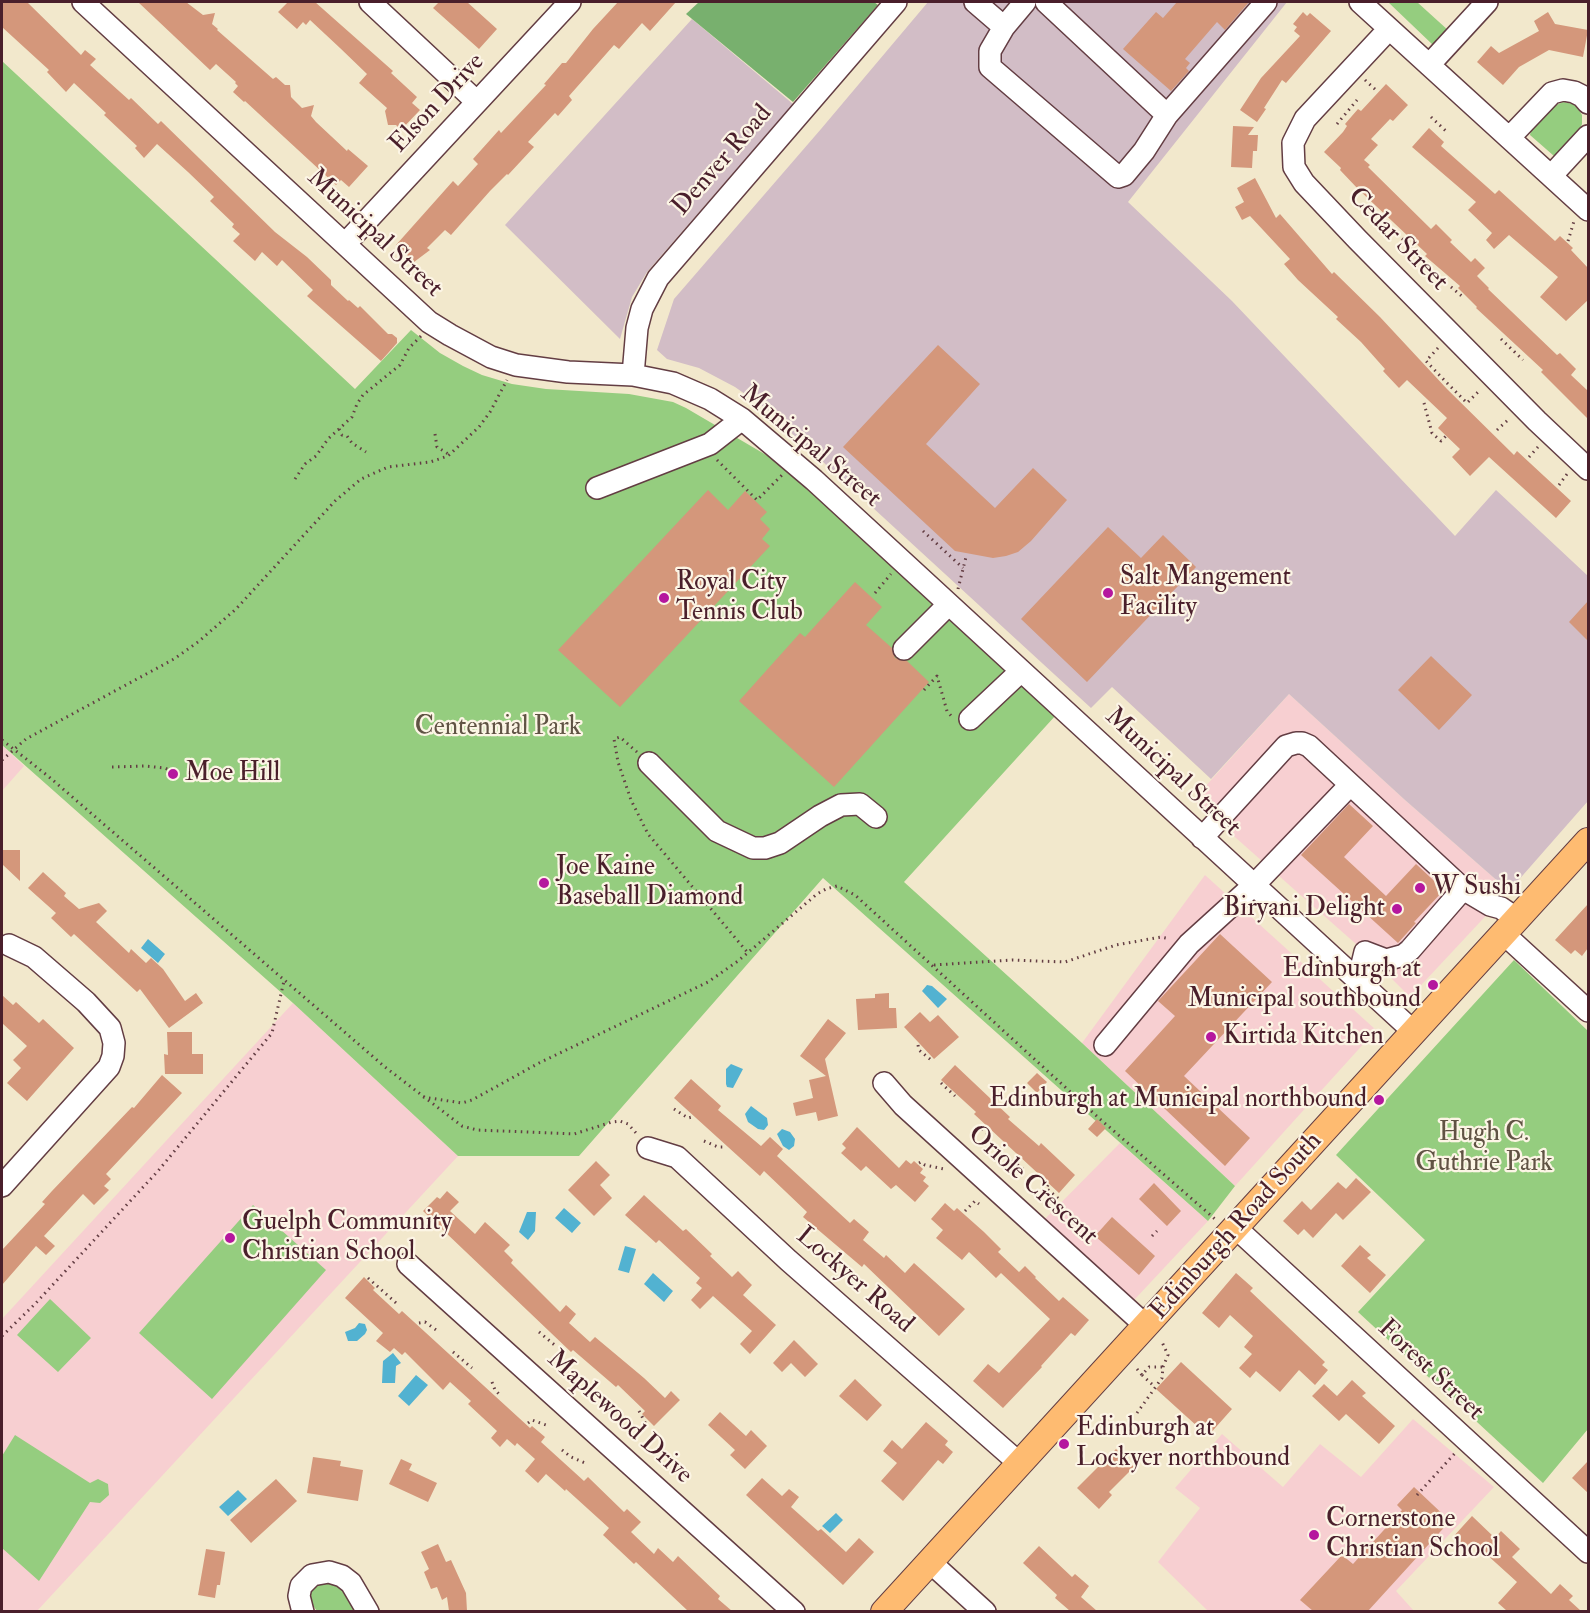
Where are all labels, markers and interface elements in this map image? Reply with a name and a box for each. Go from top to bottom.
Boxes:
street label: Elson Drive [384,48,492,160]
street label: Denver Road [666,99,780,223]
street label: Municipal Street [300,163,448,305]
street label: Cedar Street [1340,182,1454,298]
street label: Municipal Street [733,379,887,515]
place label: Salt Mangement Facility [1120,562,1291,624]
place label: Royal City Tennis Club [676,567,803,628]
marker: Salt Mangement Facility [1101,586,1115,600]
marker: Royal City Tennis Club [657,591,671,605]
street label: Municipal Street [1098,702,1246,844]
park label: Centennial Park [415,712,581,744]
place label: Moe Hill [185,758,280,790]
marker: Moe Hill [166,767,180,781]
place label: Joe Kaine Baseball Diamond [556,852,743,914]
place label: W Sushi [1432,872,1521,904]
marker: Joe Kaine Baseball Diamond [537,876,551,890]
marker: W Sushi [1413,881,1427,895]
place label: Biryani Delight [1223,893,1385,925]
marker: Biryani Delight [1390,902,1404,916]
place label: Edinburgh at Municipal southbound [1188,954,1421,1016]
marker: Edinburgh at Municipal southbound [1426,978,1440,992]
place label: Kirtida Kitchen [1223,1021,1384,1053]
marker: Kirtida Kitchen [1204,1030,1218,1044]
place label: Edinburgh at Municipal northbound [989,1084,1367,1116]
marker: Edinburgh at Municipal northbound [1372,1093,1386,1107]
park label: Hugh C. Guthrie Park [1415,1118,1553,1180]
street label: Oriole Crescent [961,1119,1103,1253]
street label: Edinburgh Road South [1145,1127,1329,1327]
place label: Guelph Community Christian School [242,1207,452,1268]
street label: Lockyer Road [789,1221,919,1341]
marker: Guelph Community Christian School [223,1231,237,1245]
street label: Forest Street [1370,1314,1490,1428]
street label: Maplewood Drive [540,1345,698,1491]
place label: Edinburgh at Lockyer northbound [1076,1413,1290,1474]
marker: Edinburgh at Lockyer northbound [1057,1437,1071,1451]
place label: Cornerstone Christian School [1326,1504,1499,1566]
marker: Cornerstone Christian School [1307,1528,1321,1542]

